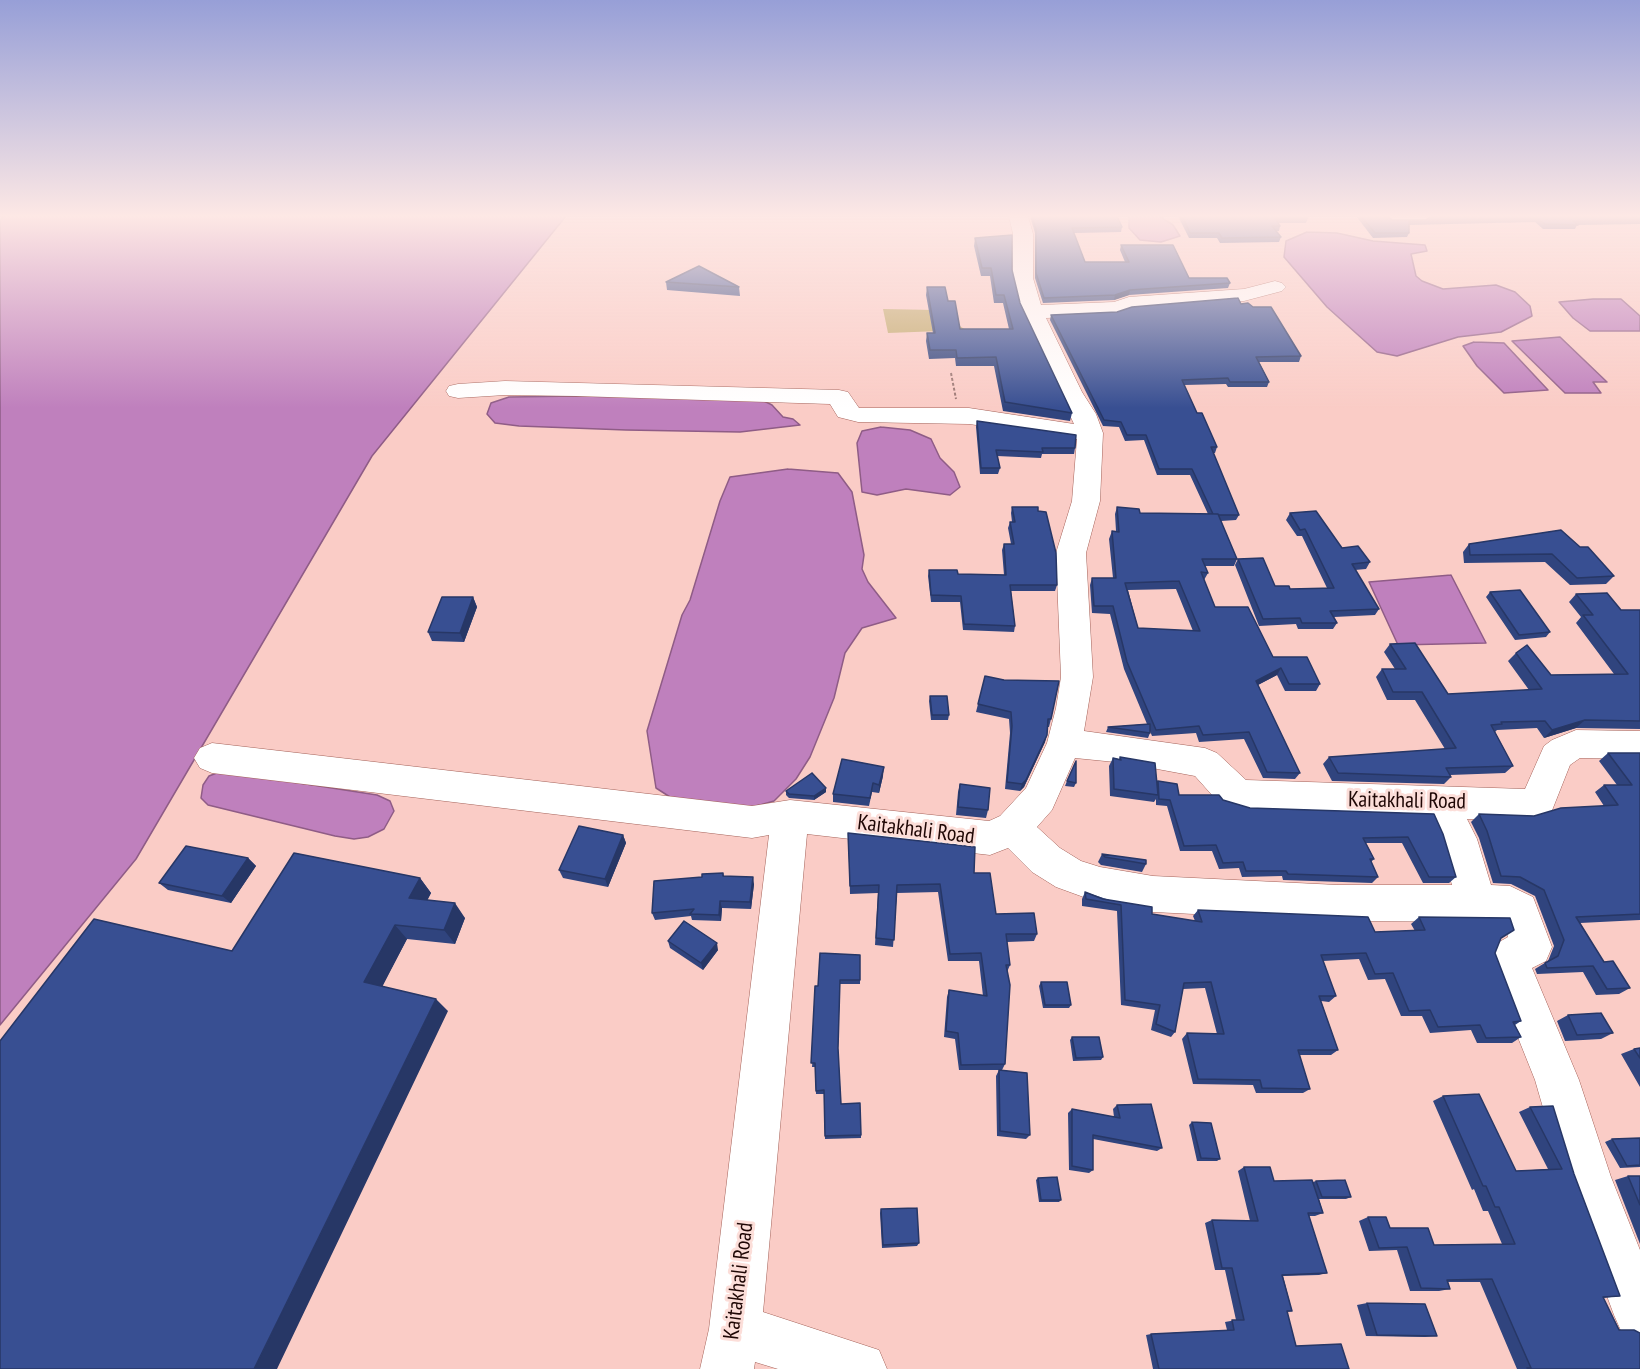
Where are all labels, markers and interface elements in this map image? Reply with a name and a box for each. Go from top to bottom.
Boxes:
street label: Kaitakhali Road [1348,787,1466,815]
street label: Kaitakhali Road [856,810,976,850]
street label: Kaitakhali Road [719,1221,759,1341]

